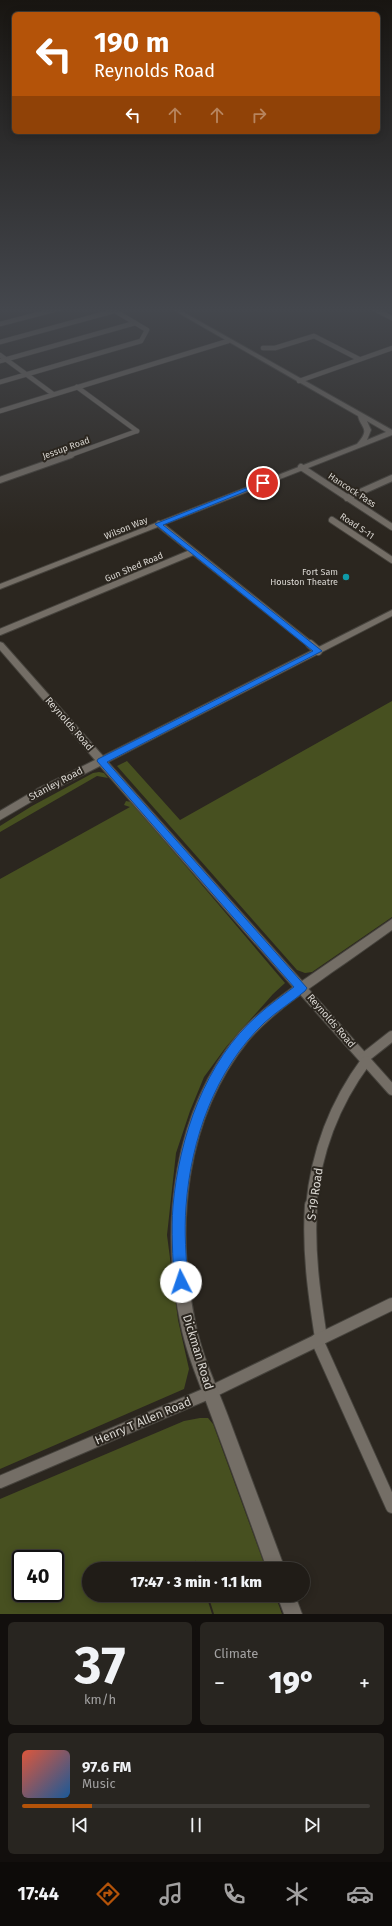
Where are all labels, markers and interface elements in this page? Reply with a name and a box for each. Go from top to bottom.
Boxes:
text: 190 m [94,26,169,59]
icon: left [28,28,80,80]
text: Reynolds Road [94,60,215,82]
icon: left [122,104,144,126]
icon: ahead [164,104,186,126]
icon: ahead [206,104,228,126]
icon: right [248,104,270,126]
street label: Jessup Road [41,435,91,461]
pin [246,466,280,500]
street label: Hancock Pass [326,471,378,509]
icon: arrive [252,472,274,494]
street label: Road S-11 [338,511,376,541]
street label: Wilson Way [103,515,150,541]
street label: Gun Shed Road [103,550,165,584]
place label: Fort Sam Houston Theatre [270,567,338,587]
marker: Fort Sam Houston Theatre [341,572,351,582]
street label: Reynolds Road [42,695,96,753]
street label: Stanley Road [27,765,85,803]
street label: Reynolds Road [304,992,358,1050]
street label: S-19 Road [304,1167,326,1221]
position arrow [160,1261,202,1303]
street label: Dickman Road [180,1313,216,1391]
street label: Henry T Allen Road [93,1394,193,1448]
speed limit sign: 40 [12,1550,64,1602]
text: 17:47 · 3 min · 1.1 km [130,1573,262,1591]
text: 37 [74,1634,126,1697]
text: Climate [214,1646,258,1661]
text: 19° [269,1665,315,1701]
text: − [214,1670,225,1697]
text: + [359,1670,370,1697]
text: km/h [84,1692,116,1707]
text: 97.6 FM [82,1758,131,1776]
text: Music [82,1776,116,1791]
icon: previous [69,1814,91,1836]
icon: pause [185,1814,207,1836]
icon: next [301,1814,323,1836]
icon: directions [94,1880,122,1908]
icon: music [157,1880,185,1908]
icon: phone [220,1880,248,1908]
icon: climate [283,1880,311,1908]
icon: car [346,1880,374,1908]
text: 17:44 [18,1883,59,1905]

